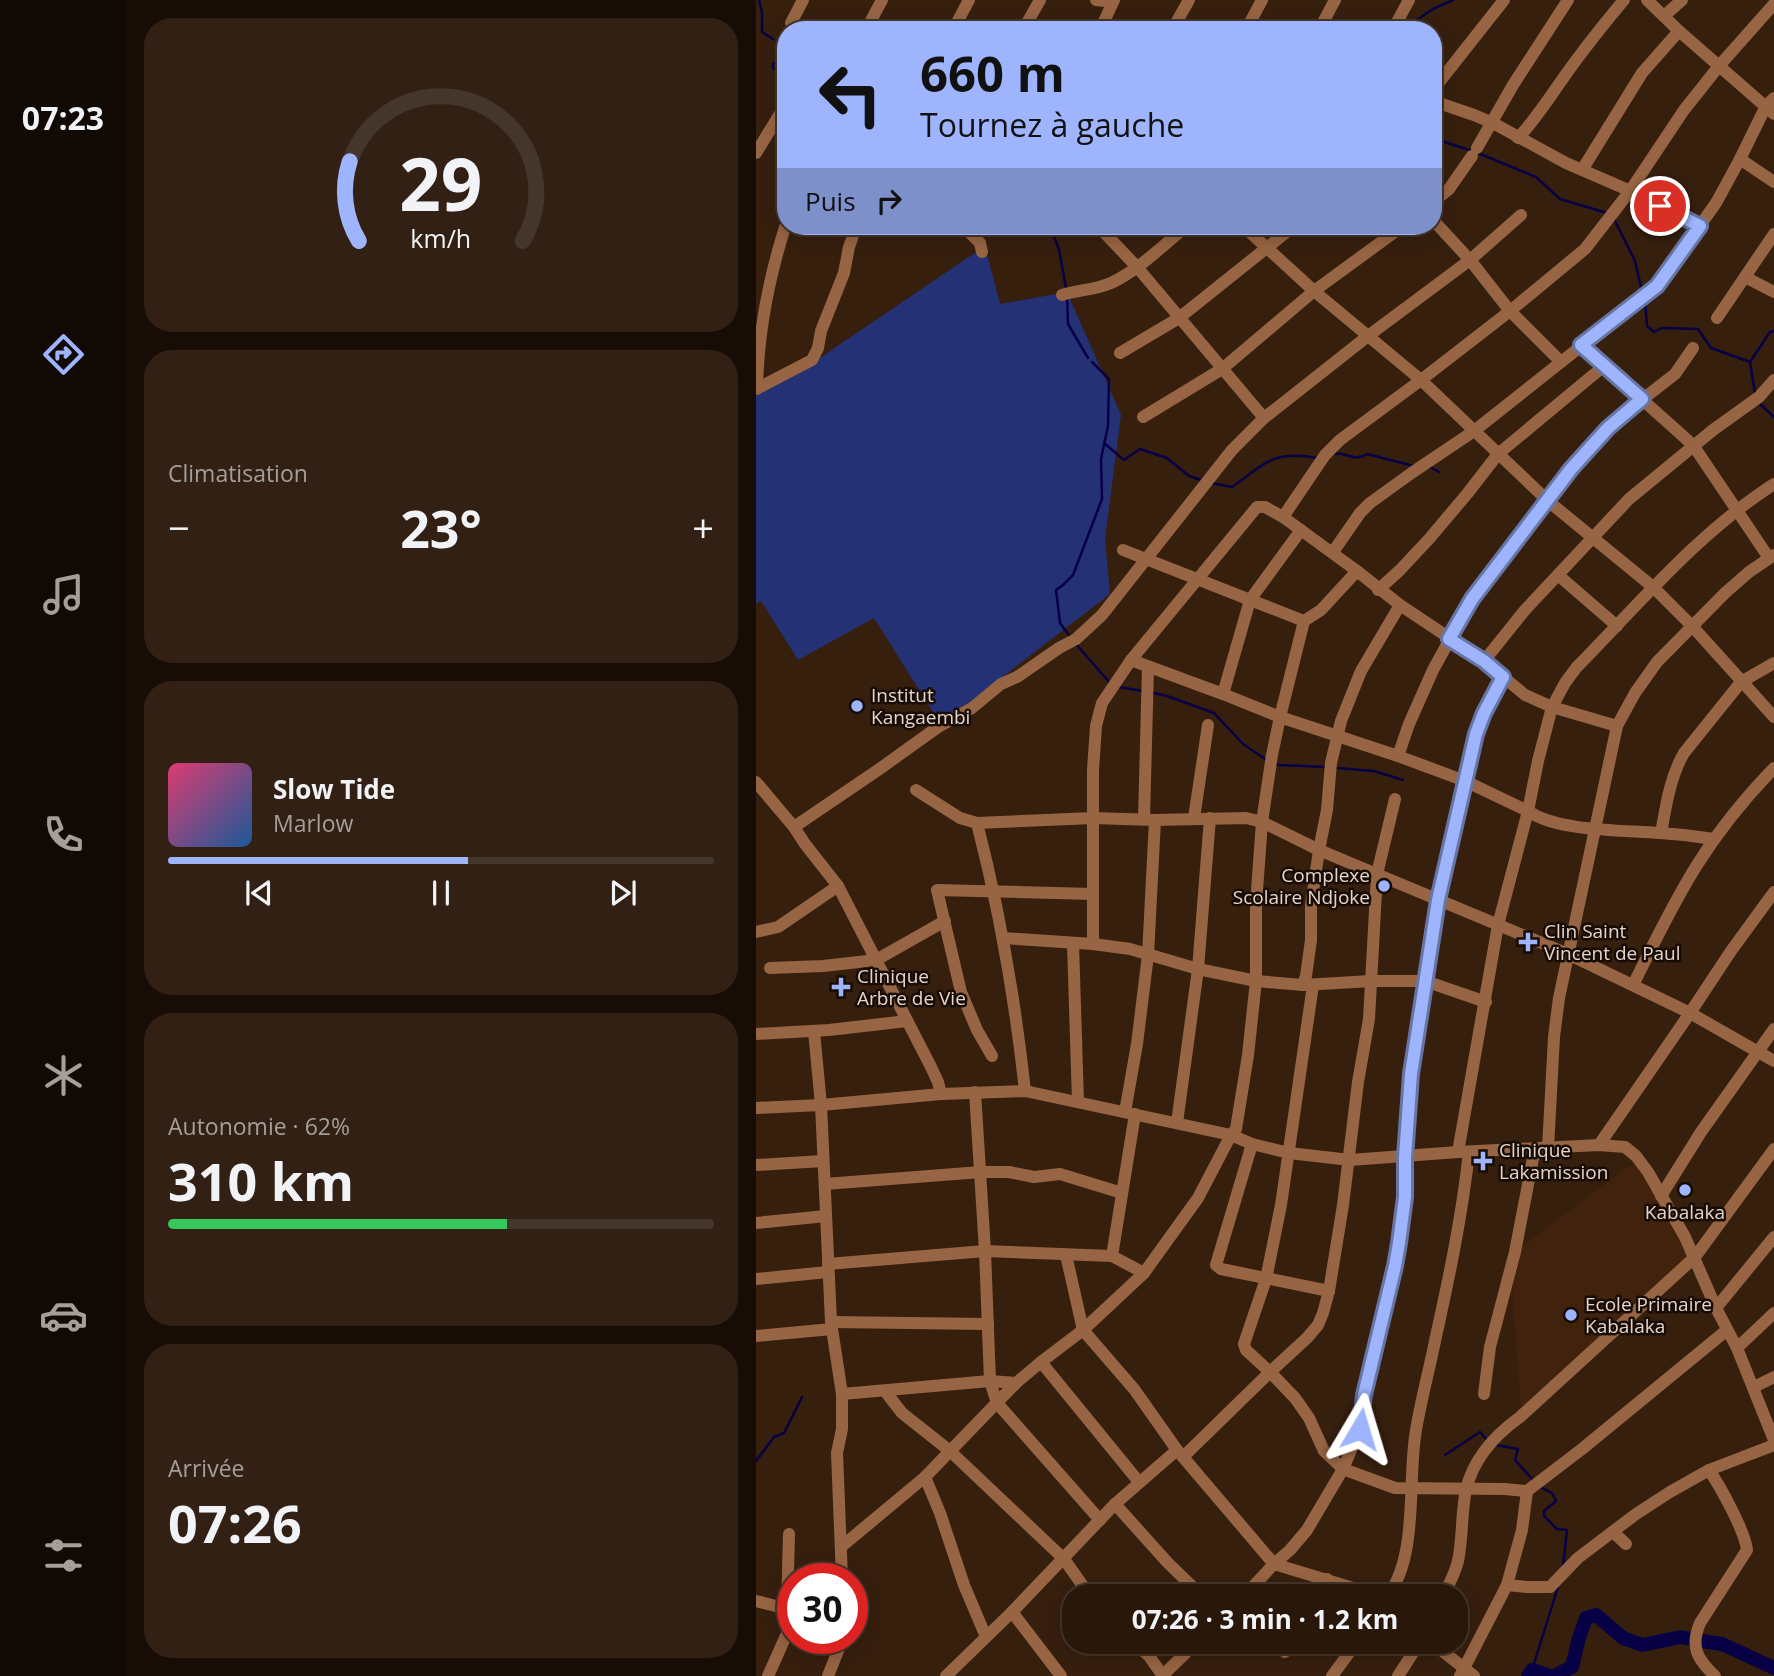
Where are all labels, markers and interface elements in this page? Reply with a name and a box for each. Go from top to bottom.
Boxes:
text: 660 m [920,40,1065,106]
icon: left [805,49,896,140]
text: 07:23 [22,96,104,139]
text: Tournez à gauche [920,103,1184,146]
text: 29 [399,133,483,232]
pin [1630,176,1690,236]
icon: right [870,182,908,220]
text: Puis [805,183,856,219]
icon: arrive [1641,187,1679,225]
text: km/h [411,221,471,255]
icon: directions [39,330,88,379]
text: Climatisation [168,457,308,489]
text: 23° [400,492,482,563]
text: − [168,501,190,553]
text: + [692,501,714,553]
icon: music [39,570,88,619]
place label: Institut Kangaembi [871,682,970,730]
marker: Institut Kangaembi [849,698,865,714]
text: Slow Tide [273,771,395,807]
text: Marlow [273,807,353,839]
icon: phone [39,810,88,859]
place label: Complexe Scolaire Ndjoke [1233,862,1370,910]
icon: previous [240,874,278,912]
icon: pause [422,874,460,912]
icon: next [604,874,642,912]
marker: Complexe Scolaire Ndjoke [1376,878,1392,894]
place label: Clin Saint Vincent de Paul [1544,918,1681,966]
marker: Clin Saint Vincent de Paul [1518,932,1538,952]
place label: Clinique Arbre de Vie [857,963,966,1011]
marker: Clinique Arbre de Vie [831,977,851,997]
icon: climate [39,1051,88,1100]
text: Autonomie · 62% [168,1110,350,1142]
place label: Clinique Lakamission [1499,1137,1608,1185]
text: 310 km [168,1145,354,1216]
marker: Clinique Lakamission [1473,1151,1493,1171]
marker: Kabalaka [1677,1182,1693,1198]
place label: Kabalaka [1645,1199,1725,1225]
icon: car [39,1291,88,1340]
place label: Ecole Primaire Kabalaka [1585,1291,1712,1339]
marker: Ecole Primaire Kabalaka [1563,1307,1579,1323]
position arrow [1323,1392,1397,1466]
text: Arrivée [168,1452,244,1484]
text: 07:26 [168,1487,302,1558]
icon: filters [39,1531,88,1580]
speed limit sign: 30 [777,1563,868,1654]
text: 07:26 · 3 min · 1.2 km [1132,1601,1398,1637]

